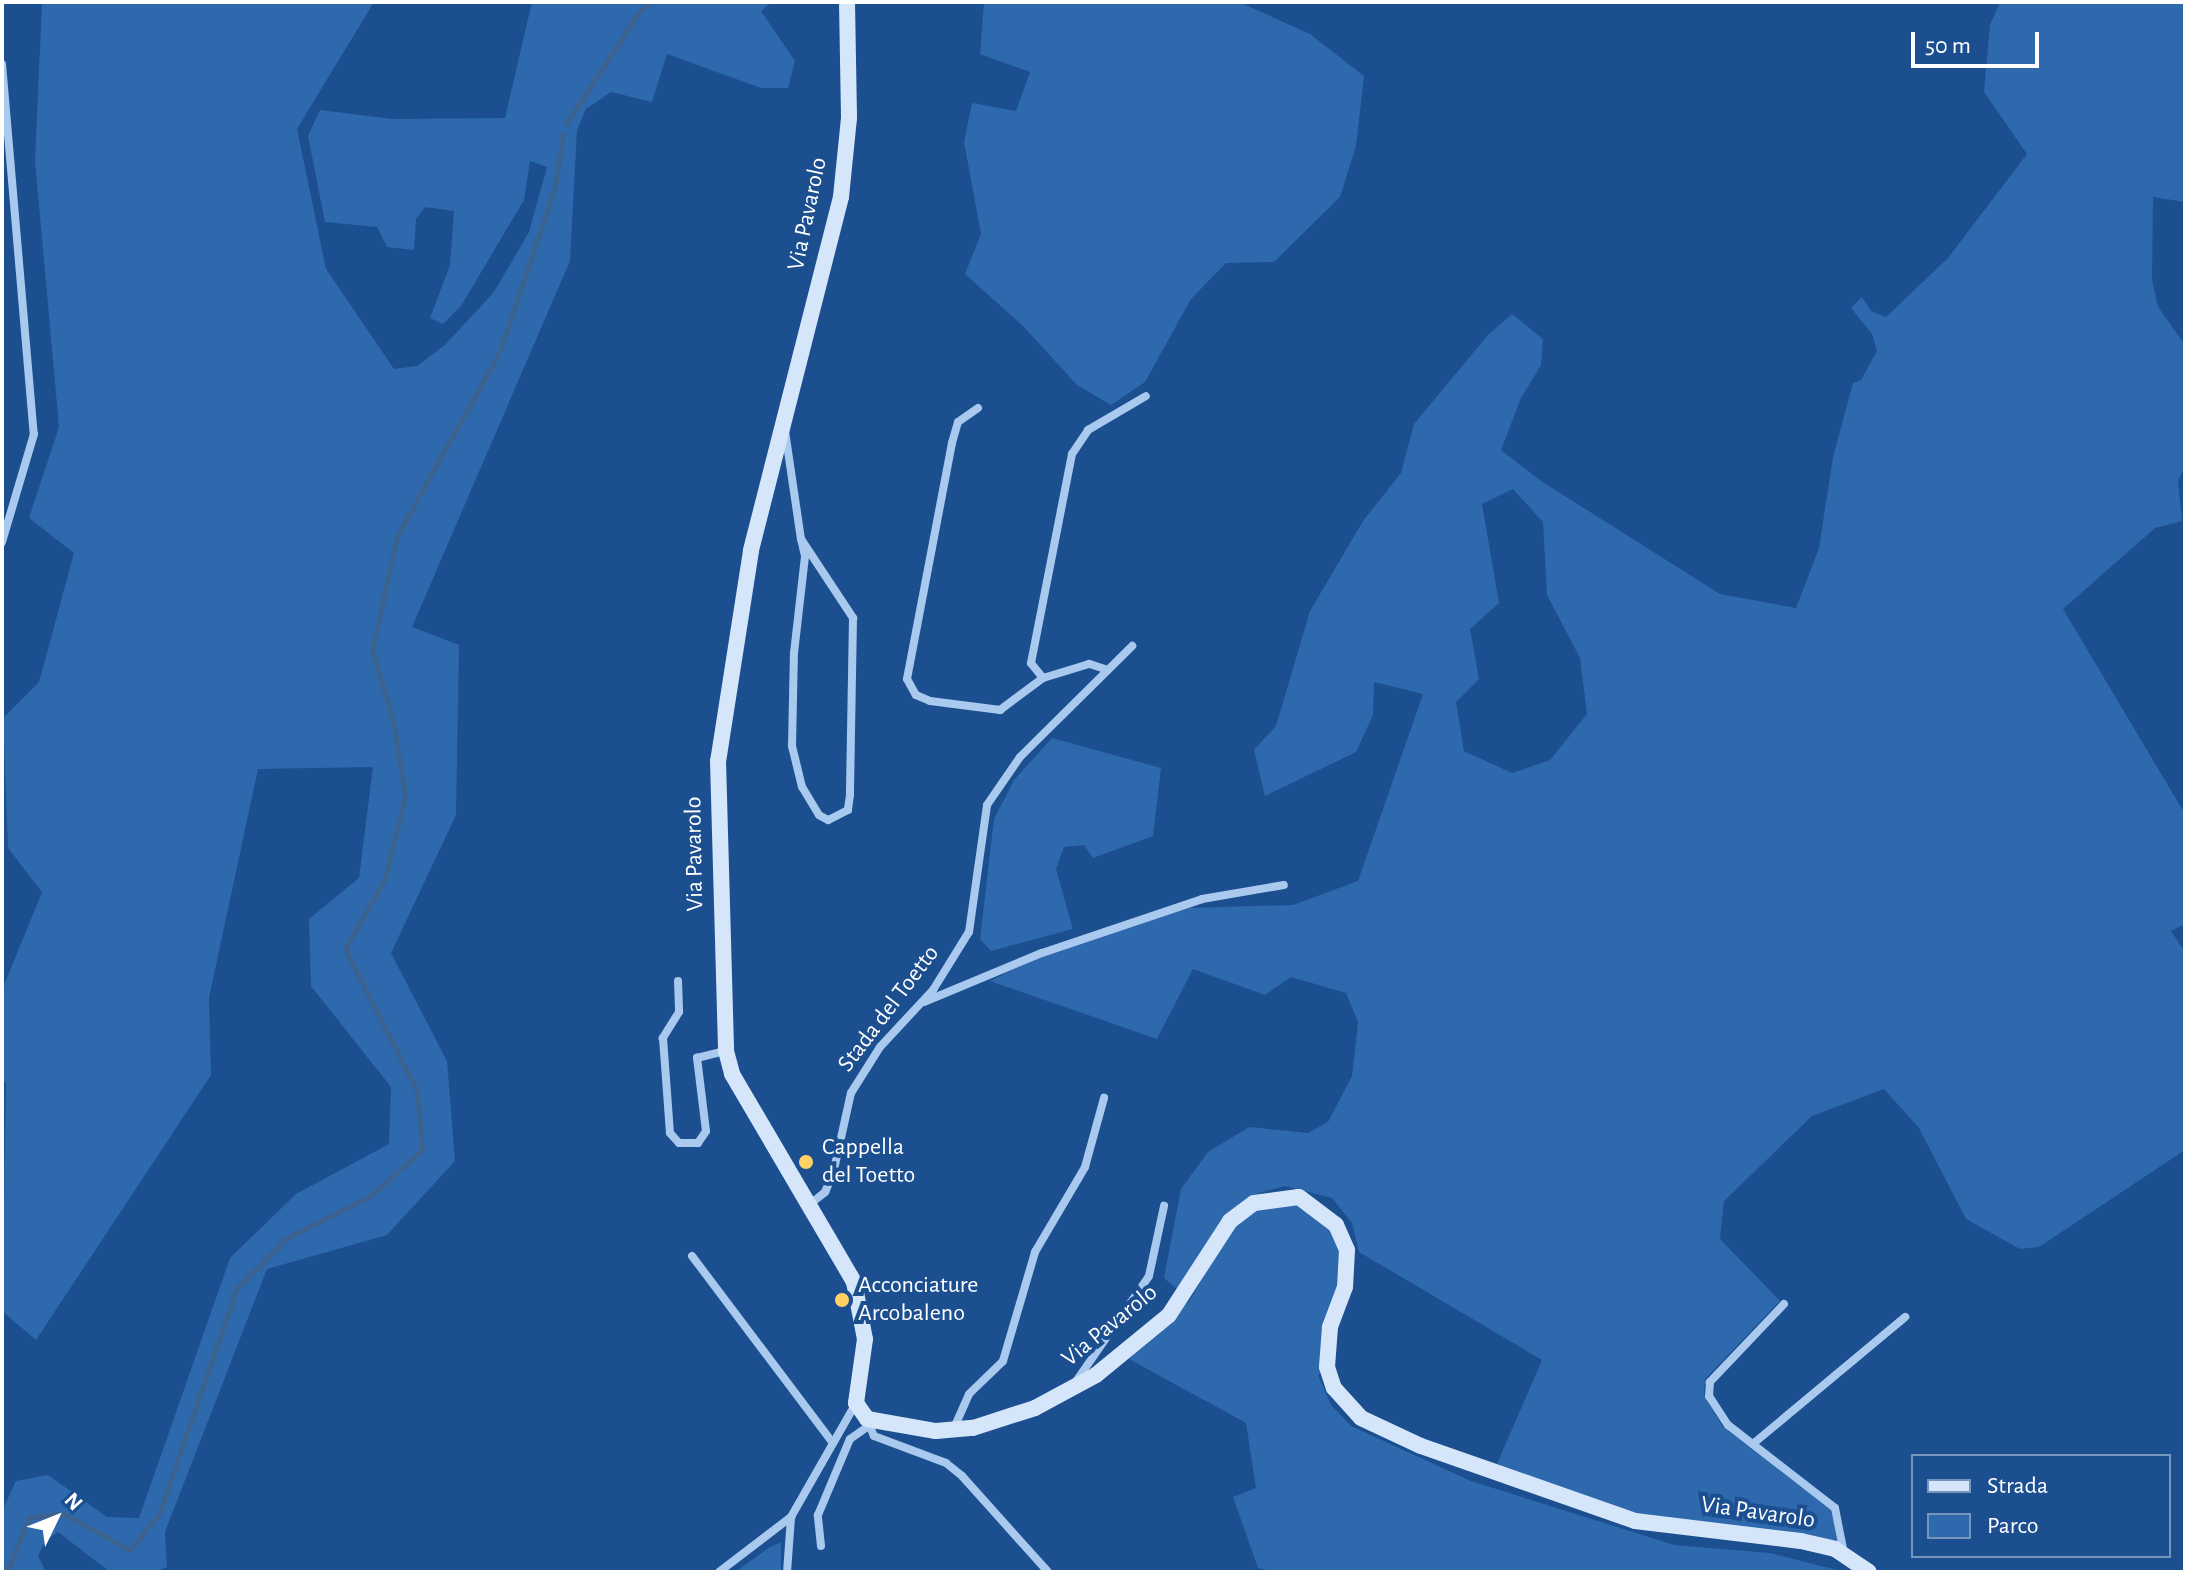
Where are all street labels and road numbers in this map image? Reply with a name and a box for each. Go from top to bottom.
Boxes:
street label: Via Pavarolo [782,155,834,273]
street label: Via Pavarolo [680,796,710,912]
street label: Stada del Toetto [832,940,946,1078]
street label: Via Pavarolo [1056,1279,1164,1373]
street label: Via Pavarolo [1699,1491,1817,1535]

